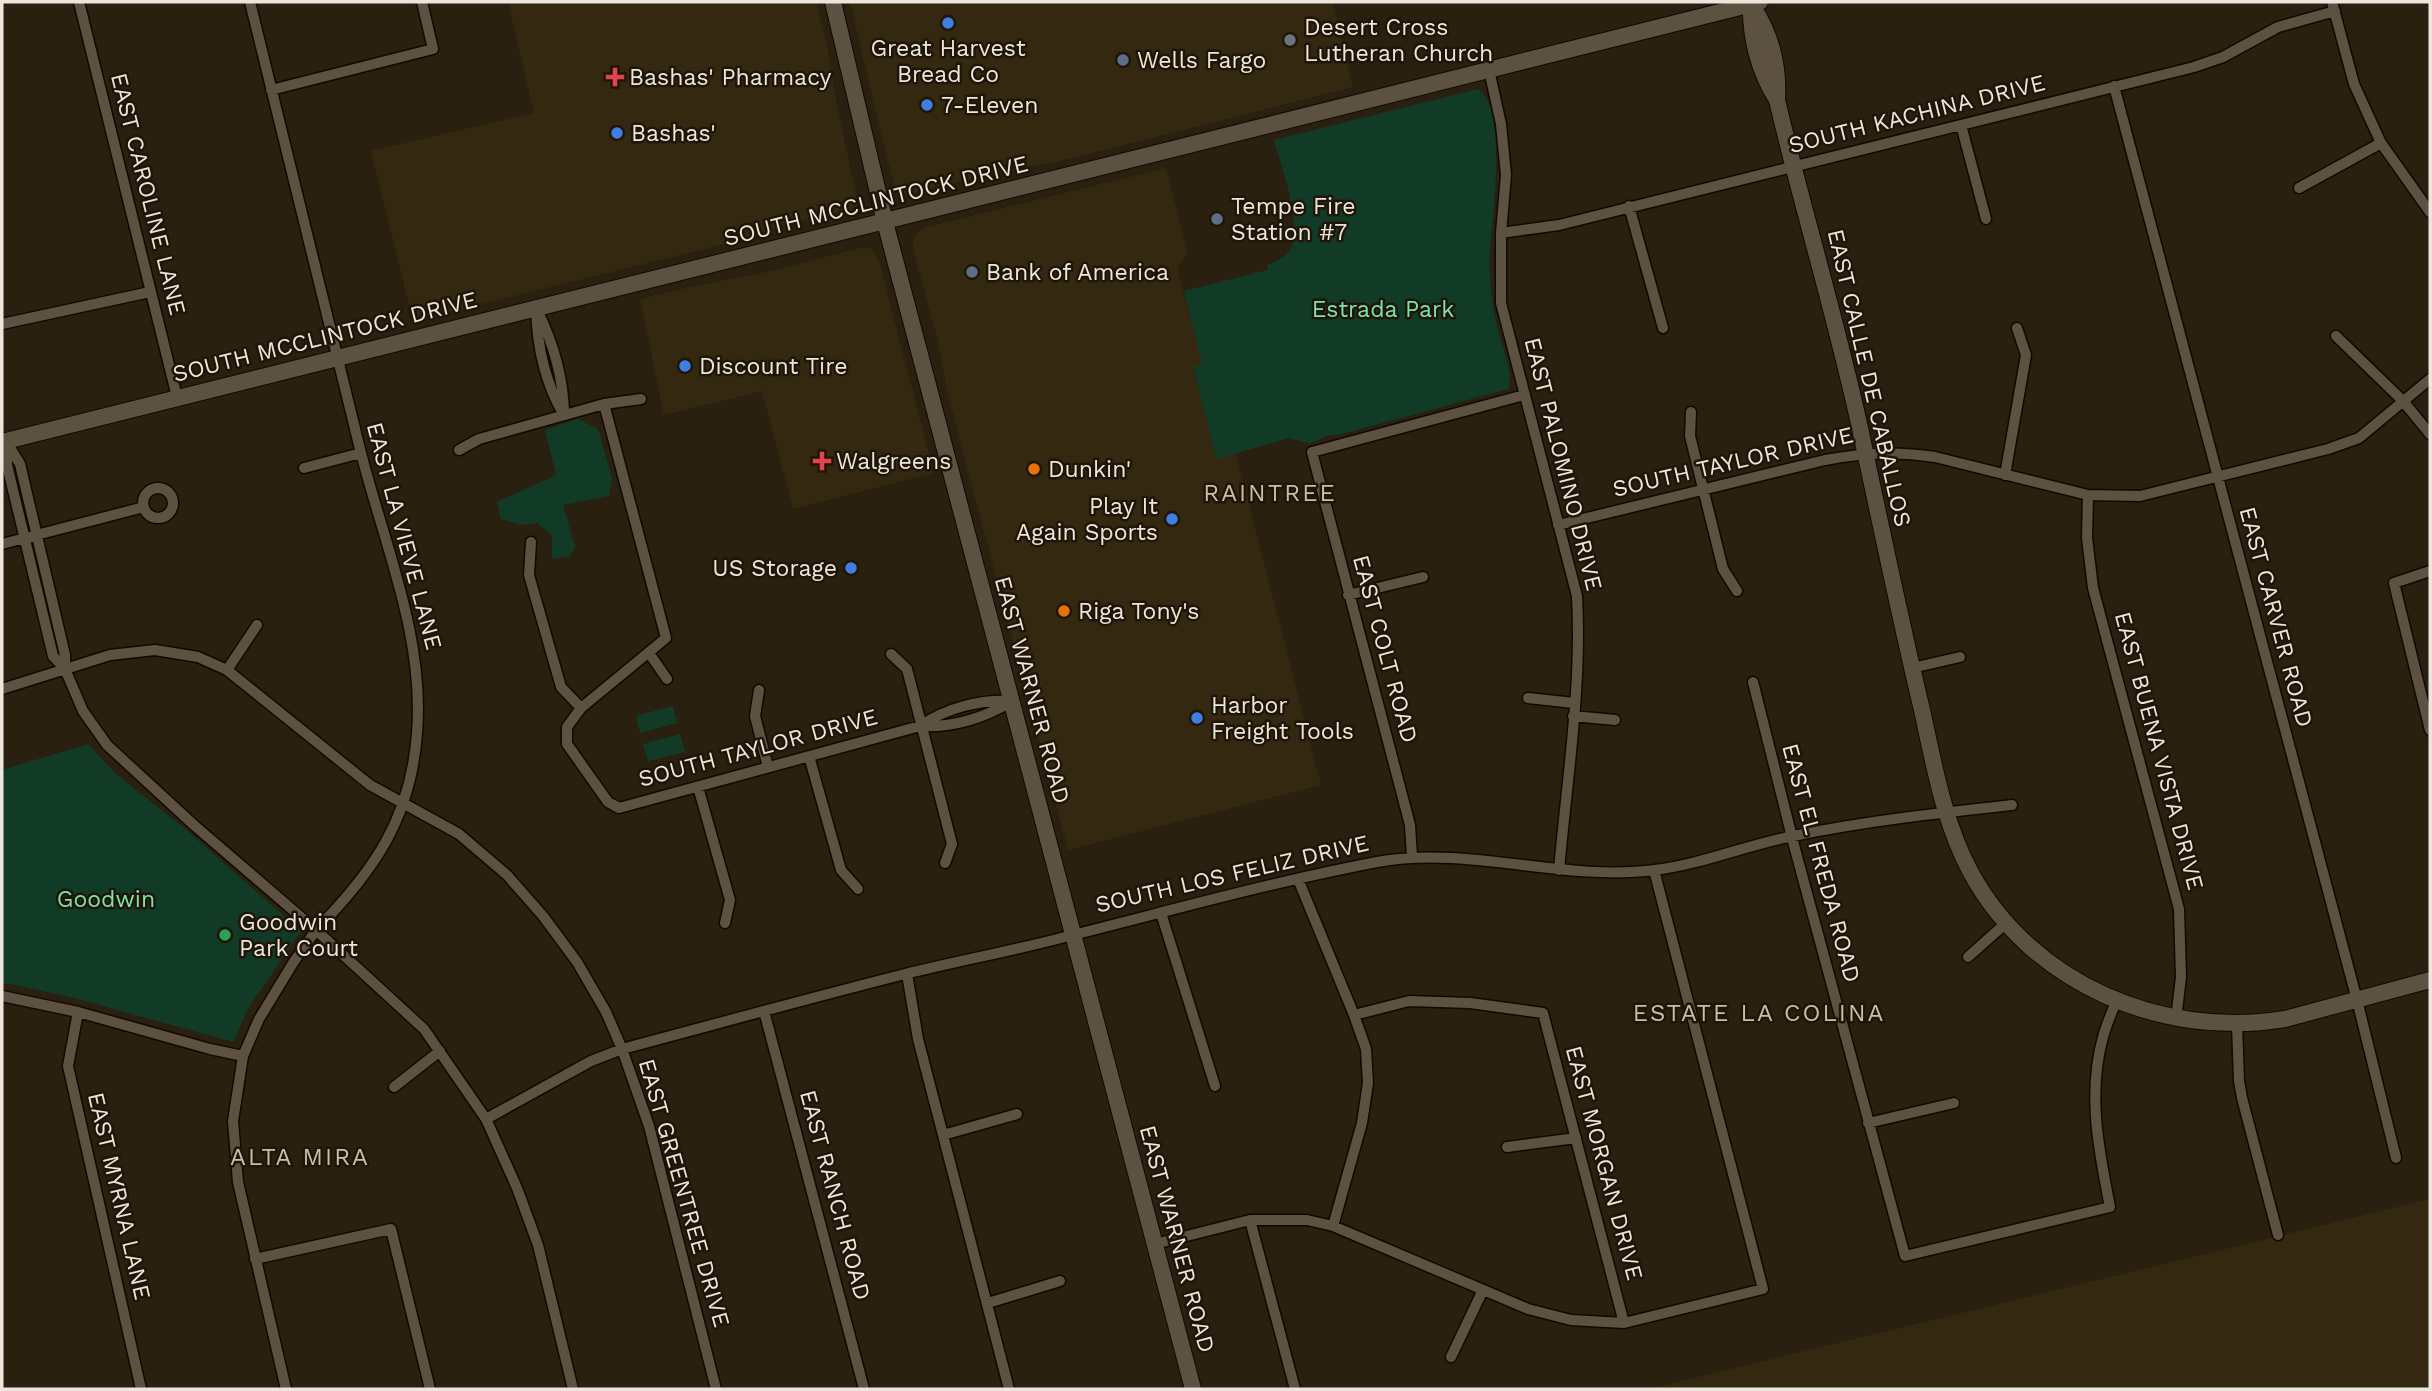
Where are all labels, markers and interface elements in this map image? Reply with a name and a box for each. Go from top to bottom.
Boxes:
place label: Desert Cross Lutheran Church [1304,14,1493,67]
marker: Great Harvest Bread Co [940,15,956,31]
marker: Desert Cross Lutheran Church [1282,32,1298,48]
place label: Great Harvest Bread Co [870,35,1026,88]
place label: Wells Fargo [1137,47,1266,74]
marker: Wells Fargo [1115,52,1131,68]
place label: Bashas' Pharmacy [629,64,832,91]
marker: Bashas' Pharmacy [607,69,623,85]
street label: SOUTH KACHINA DRIVE [1786,69,2048,159]
street label: EAST CAROLINE LANE [105,70,191,318]
place label: 7-Eleven [941,92,1039,119]
marker: 7-Eleven [919,97,935,113]
place label: Bashas' [631,120,716,147]
marker: Bashas' [609,125,625,141]
street label: SOUTH MCCLINTOCK DRIVE [721,150,1031,252]
place label: Tempe Fire Station #7 [1231,193,1356,246]
marker: Tempe Fire Station #7 [1209,211,1225,227]
street label: EAST CALLE DE CABALLOS [1822,226,1916,530]
place label: Bank of America [986,259,1169,286]
marker: Bank of America [964,264,980,280]
street label: SOUTH MCCLINTOCK DRIVE [170,286,480,388]
park label: Estrada Park [1312,296,1454,323]
street label: EAST PALOMINO DRIVE [1518,335,1608,593]
place label: Discount Tire [699,353,847,380]
marker: Discount Tire [677,358,693,374]
street label: EAST LA VIEVE LANE [361,419,447,653]
street label: SOUTH TAYLOR DRIVE [1610,421,1856,503]
place label: Walgreens [836,448,951,475]
marker: Walgreens [814,453,830,469]
place label: Dunkin' [1048,456,1131,483]
marker: Dunkin' [1026,461,1042,477]
district label: RAINTREE [1203,479,1337,507]
place label: Play It Again Sports [1016,493,1158,546]
street label: EAST CARVER ROAD [2234,504,2318,730]
marker: Play It Again Sports [1164,511,1180,527]
street label: EAST COLT ROAD [1347,552,1423,746]
place label: US Storage [712,555,837,582]
marker: US Storage [843,560,859,576]
street label: EAST WARNER ROAD [989,573,1075,807]
place label: Riga Tony's [1078,598,1199,625]
marker: Riga Tony's [1056,603,1072,619]
street label: EAST BUENA VISTA DRIVE [2109,609,2209,893]
place label: Harbor Freight Tools [1211,692,1354,745]
street label: SOUTH TAYLOR DRIVE [636,703,880,793]
marker: Harbor Freight Tools [1189,710,1205,726]
street label: EAST EL FREDA ROAD [1776,741,1866,985]
street label: SOUTH LOS FELIZ DRIVE [1093,829,1371,919]
park label: Goodwin [57,886,155,913]
place label: Goodwin Park Court [239,909,358,962]
marker: Goodwin Park Court [217,927,233,943]
district label: ESTATE LA COLINA [1633,999,1885,1027]
street label: EAST MORGAN DRIVE [1560,1043,1648,1283]
street label: EAST GREENTREE DRIVE [633,1056,735,1330]
street label: EAST RANCH ROAD [794,1087,876,1303]
street label: EAST MYRNA LANE [82,1090,156,1302]
street label: EAST WARNER ROAD [1134,1122,1220,1356]
district label: ALTA MIRA [230,1143,370,1171]

